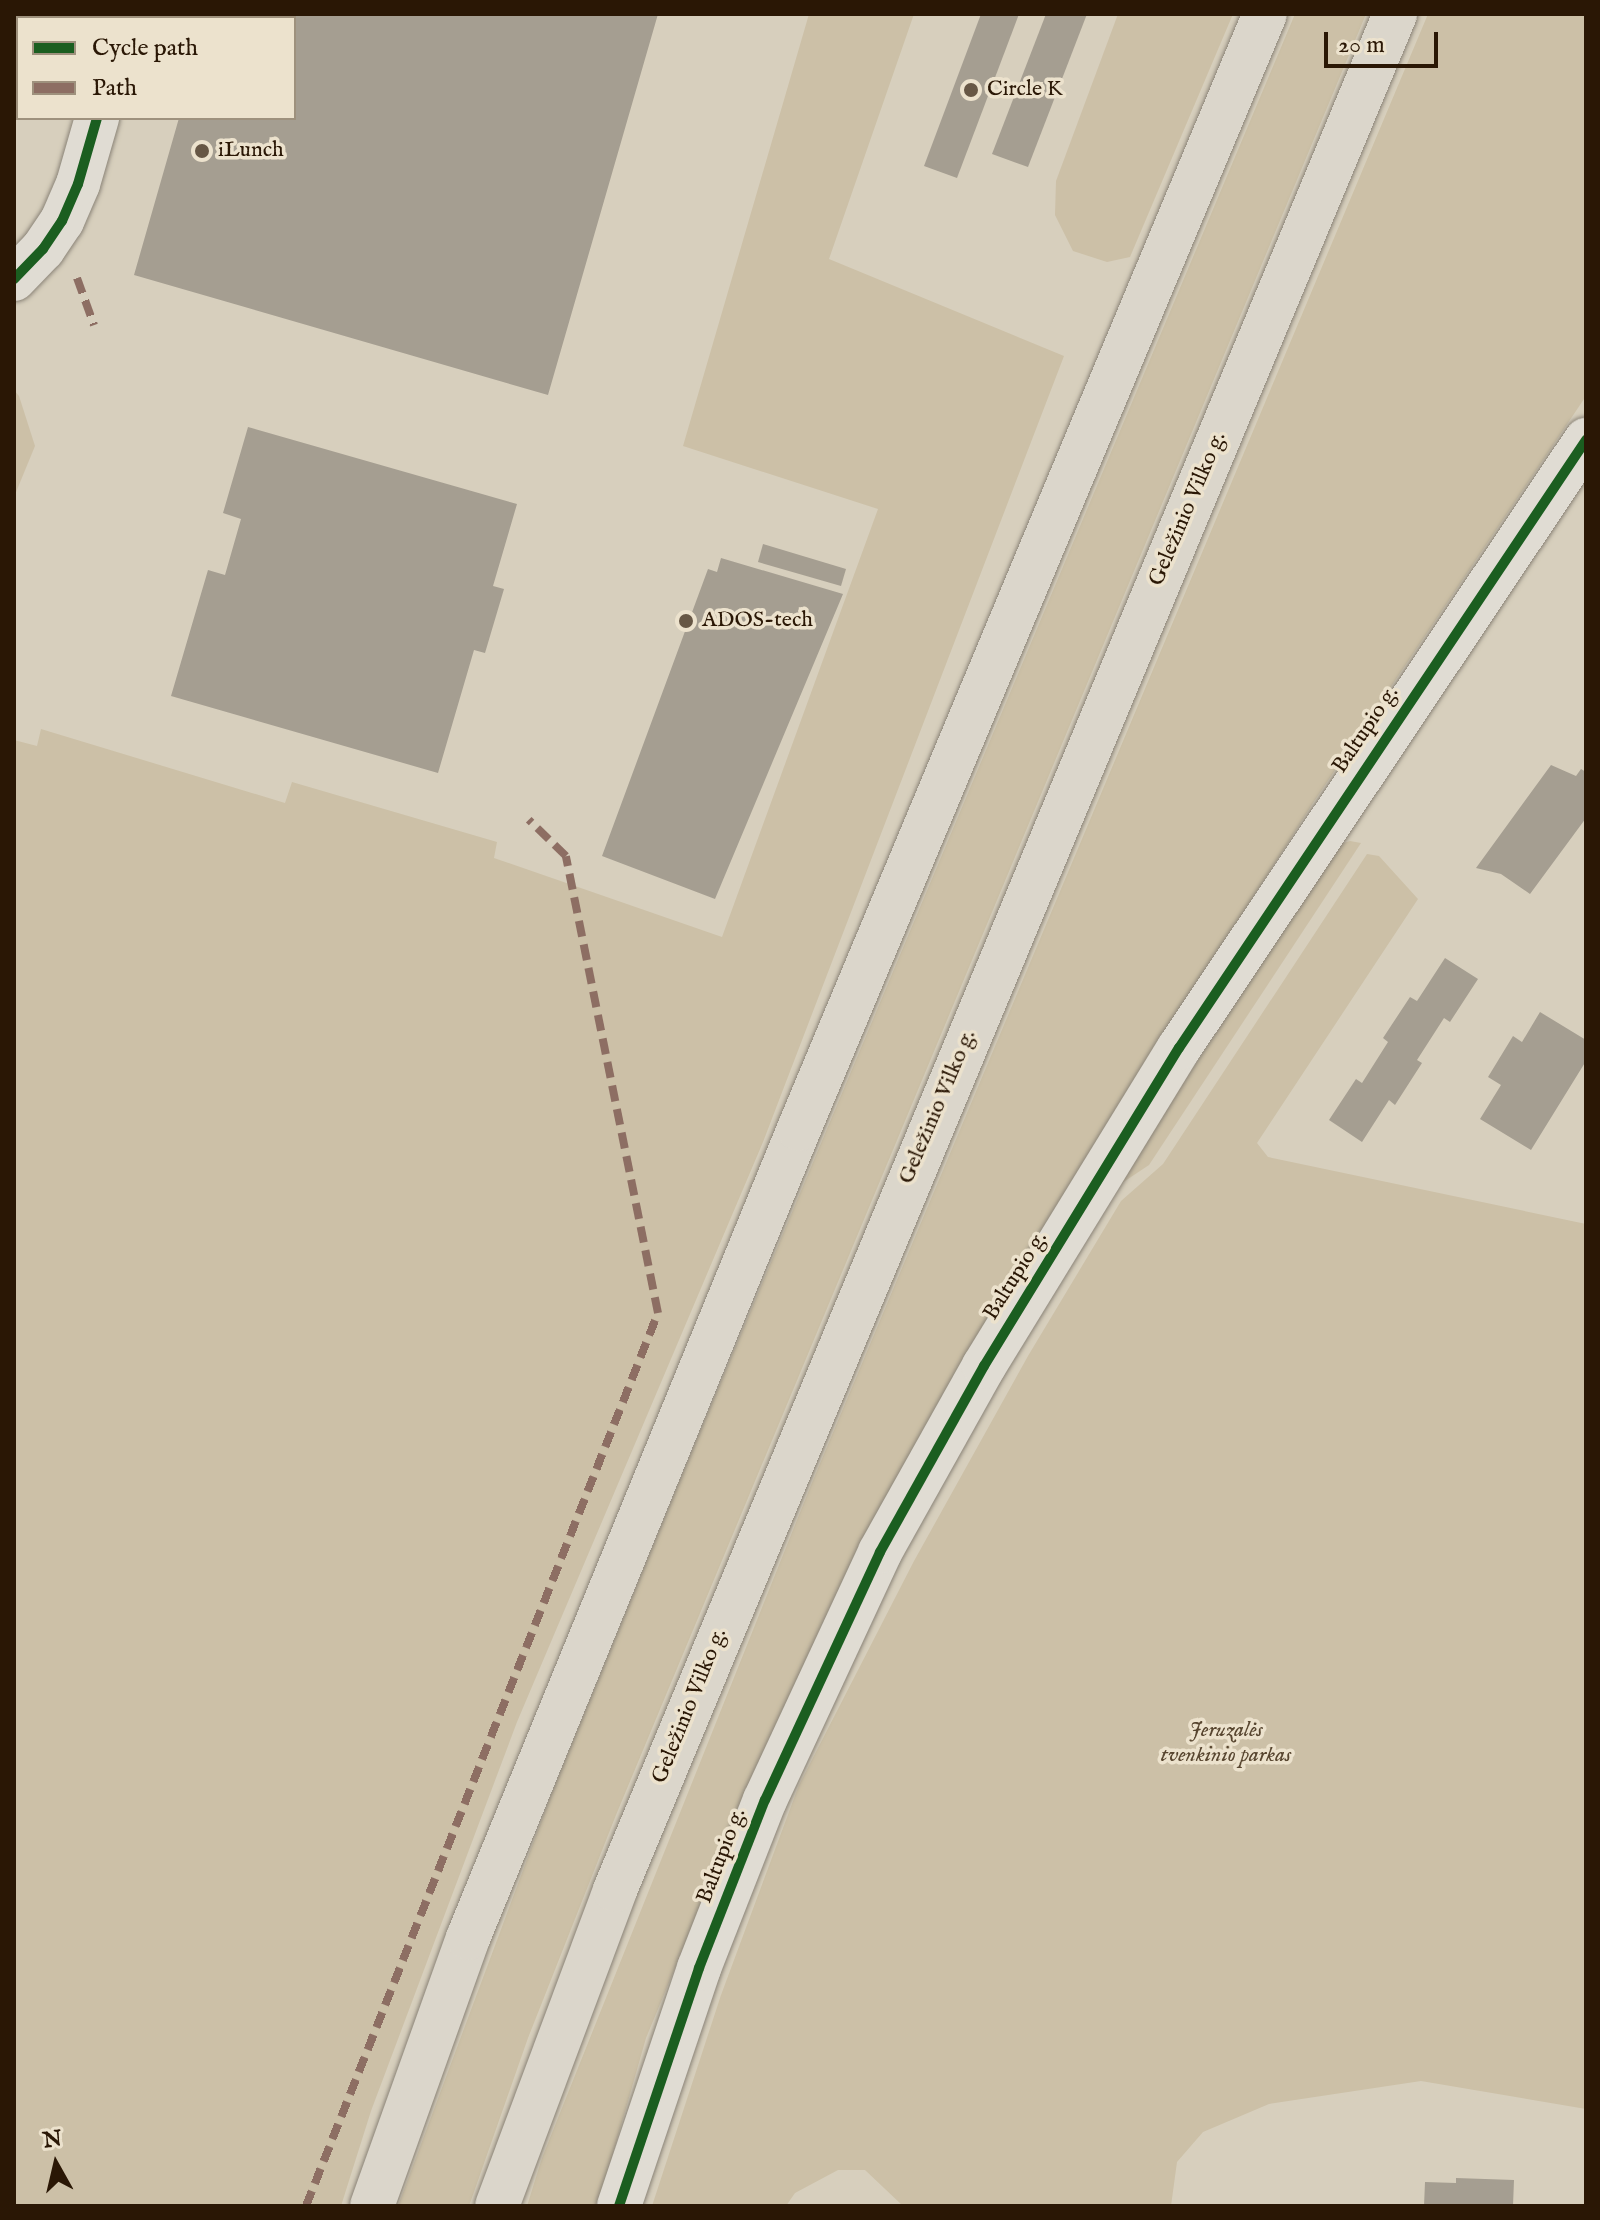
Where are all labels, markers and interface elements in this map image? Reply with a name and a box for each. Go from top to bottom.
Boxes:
legend [16,16,296,120]
scale bar [1328,16,1442,66]
text: 20 m [1338,30,1385,61]
text: Cycle path [92,33,198,64]
text: Path [92,73,137,104]
place label: Circle K [987,77,1063,103]
marker: Circle K [962,81,980,99]
place label: iLunch [218,138,284,164]
marker: iLunch [193,142,211,160]
street label: Geležinio Vilko g. [1144,428,1232,590]
place label: ADOS-tech [702,608,813,634]
marker: ADOS-tech [677,612,695,630]
street label: Baltupio g. [1327,681,1405,779]
street label: Geležinio Vilko g. [894,1026,982,1188]
street label: Baltupio g. [978,1227,1054,1325]
street label: Geležinio Vilko g. [647,1625,733,1787]
park label: Jeruzalės tvenkinio parkas [1161,1717,1291,1768]
street label: Baltupio g. [692,1805,752,1907]
north arrow [16,2124,96,2204]
text: N [41,2125,64,2155]

